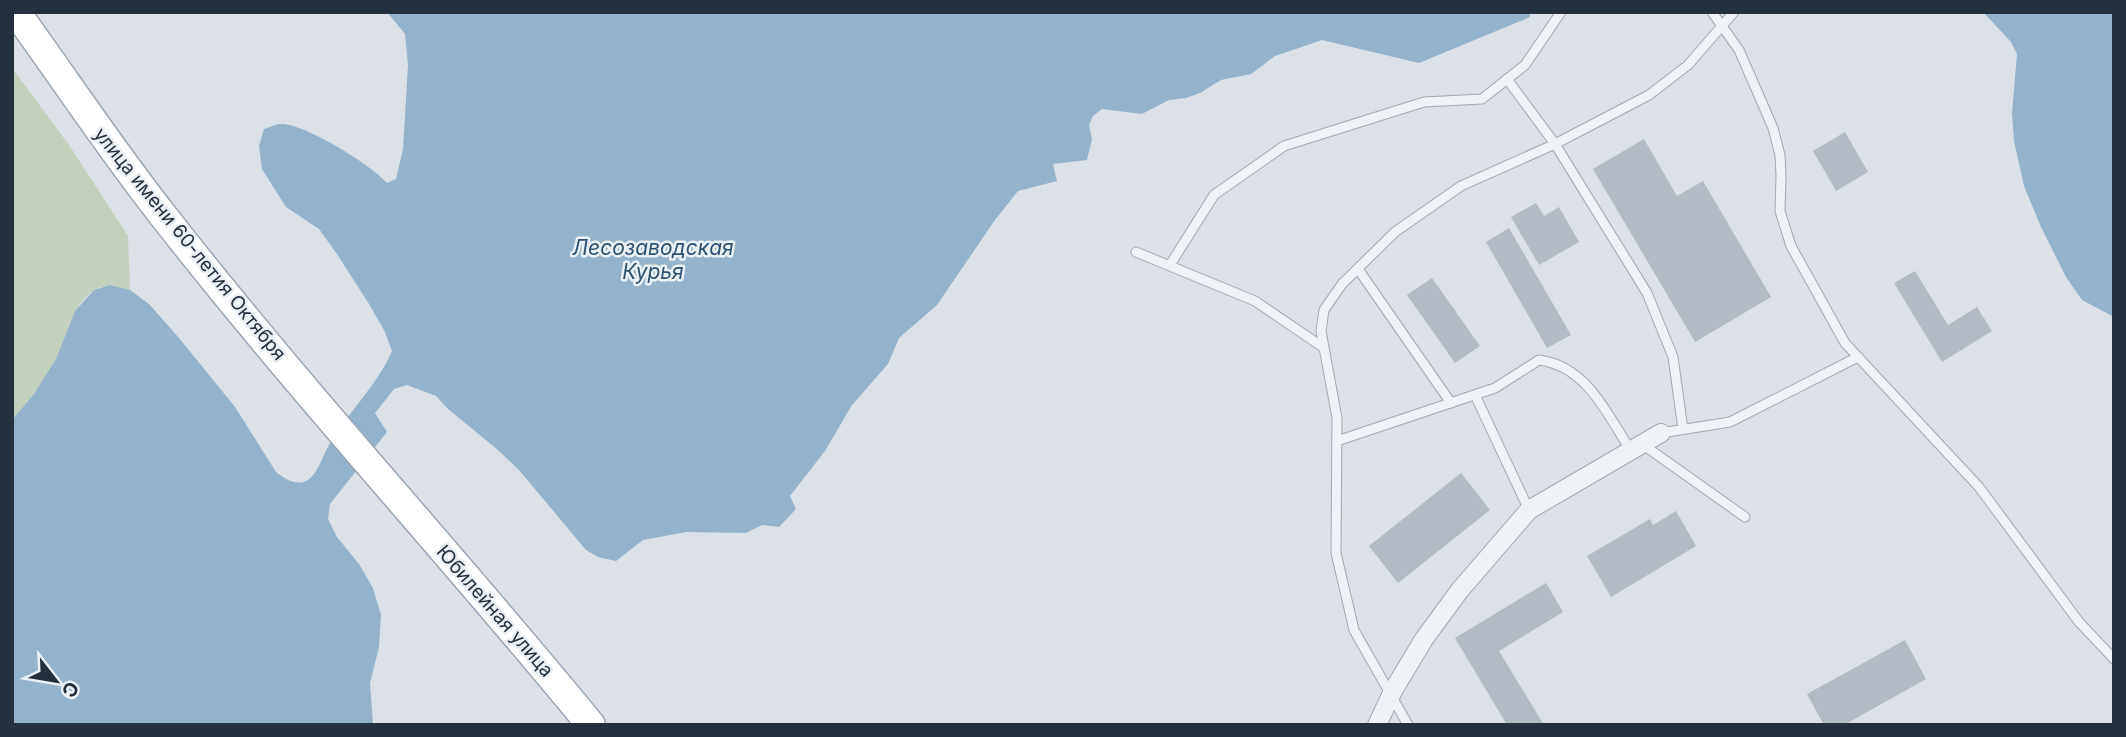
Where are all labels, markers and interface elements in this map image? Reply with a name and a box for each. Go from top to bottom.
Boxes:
street label: улица имени 60-летия Октября [89,123,291,365]
water label: Лесозаводская Курья [572,235,734,284]
street label: Юбилейная улица [432,541,558,681]
north arrow [21,646,91,716]
text: С [57,678,84,701]

